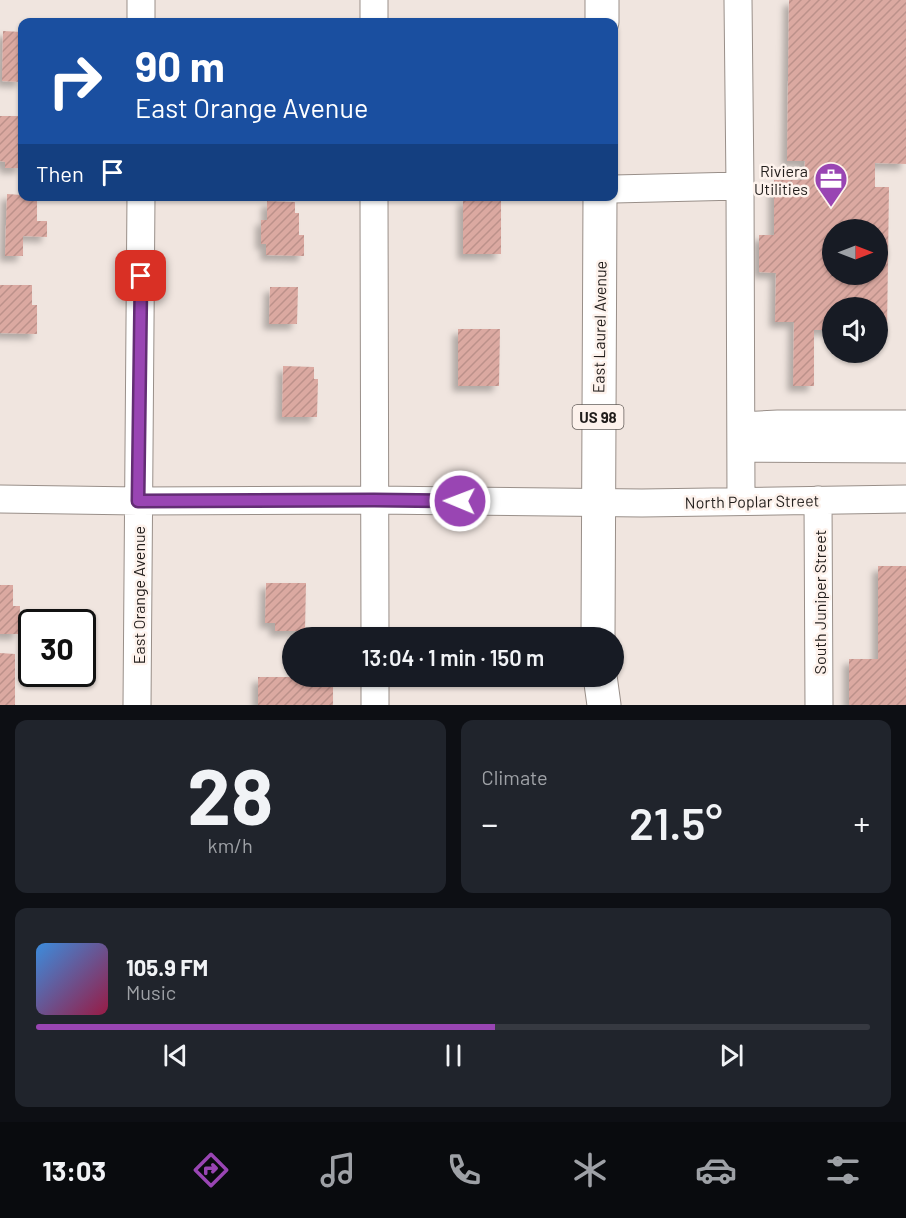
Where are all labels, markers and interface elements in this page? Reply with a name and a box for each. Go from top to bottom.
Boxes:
text: 90 m [135,40,225,90]
icon: right [36,42,114,120]
text: East Orange Avenue [135,91,368,123]
icon: arrive [96,156,129,189]
text: Then [36,160,84,186]
place label: Riviera Utilities [754,161,808,198]
office icon: Riviera Utilities [813,161,849,208]
north arrow [822,219,888,285]
map controls [822,219,888,363]
pin [115,250,166,301]
icon: arrive [124,259,157,292]
street label: East Laurel Avenue [588,261,610,393]
button: sound [822,297,888,363]
road number: US 98 [572,405,624,429]
position arrow [428,469,492,533]
street label: North Poplar Street [685,490,819,512]
street label: East Orange Avenue [129,526,148,664]
street label: South Juniper Street [810,530,829,674]
speed limit sign: 30 [18,609,96,687]
text: 13:04 · 1 min · 150 m [362,644,544,670]
text: 28 [187,747,273,841]
text: Climate [482,765,548,789]
text: 21.5° [629,795,722,849]
text: − [482,803,498,843]
text: + [853,803,870,843]
text: km/h [208,833,253,857]
text: 105.9 FM [126,954,208,980]
text: Music [126,980,176,1004]
icon: previous [159,1039,192,1072]
icon: pause [437,1039,470,1072]
icon: next [715,1039,748,1072]
icon: directions [190,1149,232,1191]
icon: music [317,1149,359,1191]
icon: phone [443,1149,485,1191]
icon: climate [569,1149,611,1191]
icon: car [695,1149,737,1191]
icon: filters [822,1149,864,1191]
text: 13:03 [42,1154,106,1186]

